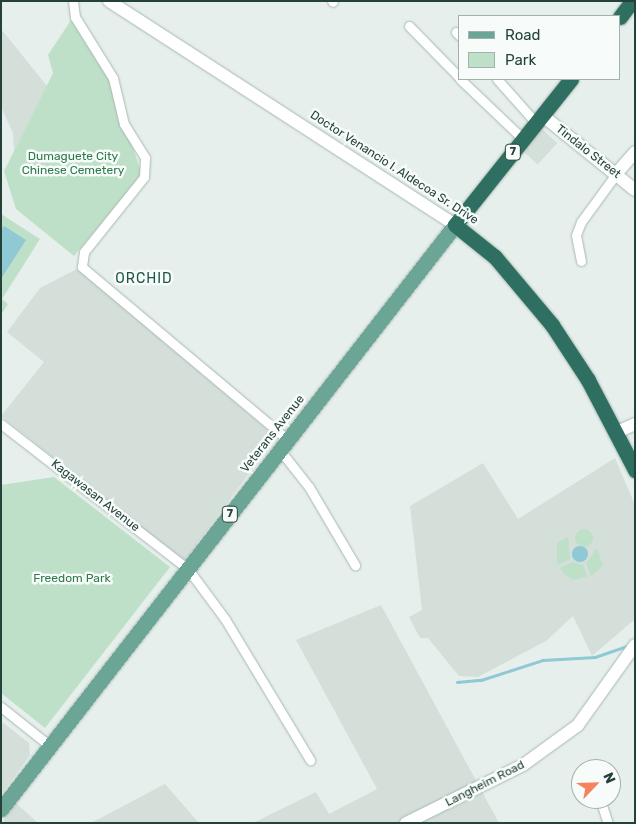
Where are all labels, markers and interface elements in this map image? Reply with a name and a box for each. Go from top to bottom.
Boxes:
legend [458,15,621,80]
text: Road [505,26,541,44]
text: Park [505,51,536,69]
street label: Doctor Venancio I. Aldecoa Sr. Drive [307,108,481,228]
street label: Tindalo Street [553,122,623,182]
road number: 7 [504,144,522,160]
park label: Dumaguete City Chinese Cemetery [22,150,124,178]
district label: ORCHID [115,271,173,287]
street label: Veterans Avenue [238,392,308,476]
street label: Kagawasan Avenue [48,457,142,535]
road number: 7 [221,506,239,522]
park label: Freedom Park [33,572,111,586]
street label: Langheim Road [443,758,527,810]
north arrow [571,759,621,809]
text: N [599,770,619,786]

